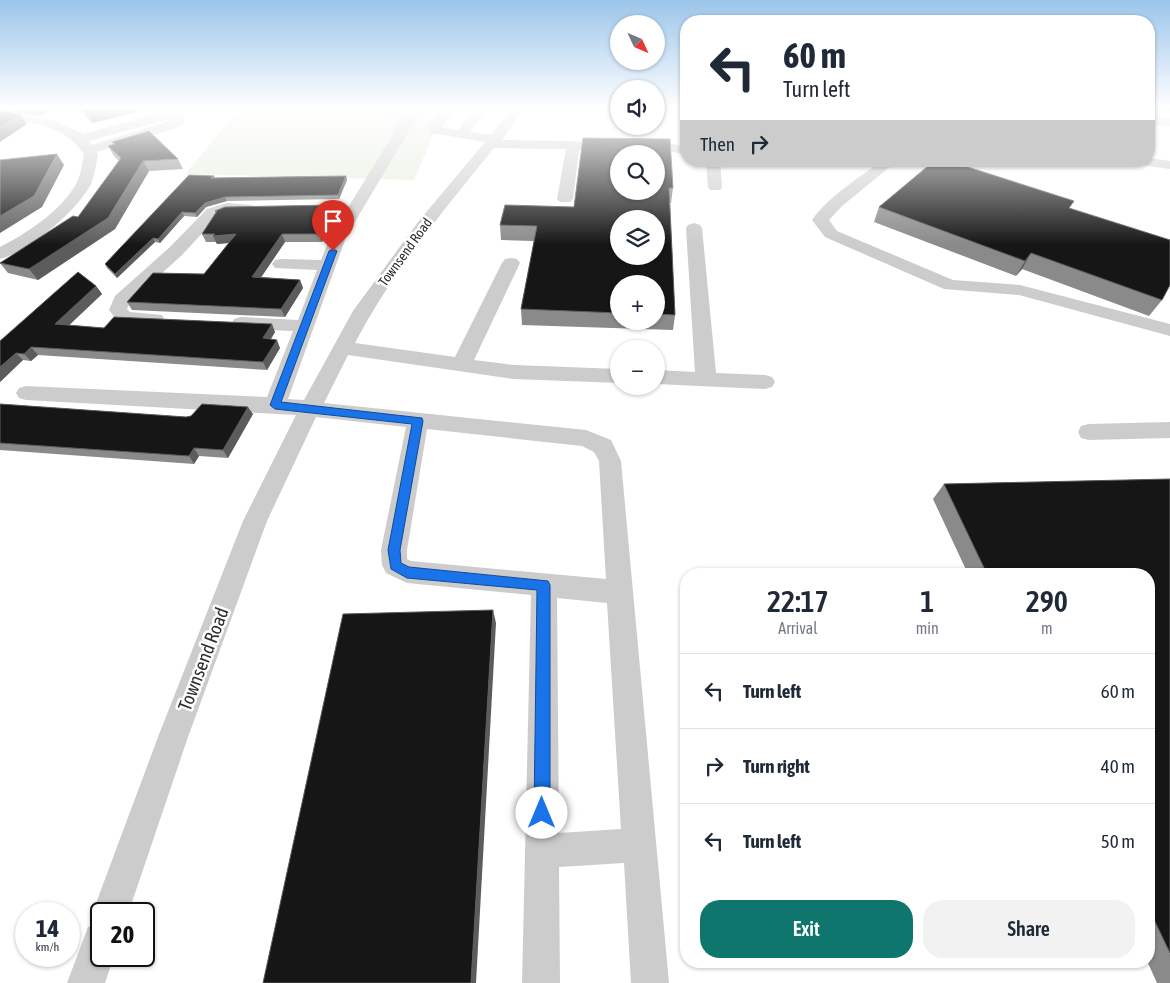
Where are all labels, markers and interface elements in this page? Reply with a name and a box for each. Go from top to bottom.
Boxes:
north arrow [610,15,665,70]
map controls [610,15,665,395]
icon: left [700,35,765,100]
text: 60 m [783,35,846,75]
text: Turn left [783,76,850,102]
button: sound [610,80,665,135]
icon: right [745,130,773,158]
text: Then [700,133,735,155]
button: search [610,145,665,200]
pin [312,200,354,251]
icon: arrive [319,207,347,235]
button: layers [610,210,665,265]
street label: Townsend Road [375,215,435,289]
button: + [610,275,665,330]
button: − [610,340,665,395]
text: 22:17 [767,584,829,618]
text: 1 [920,584,934,618]
text: 290 [1026,584,1068,618]
street label: Townsend Road [173,604,233,714]
text: Arrival [778,619,817,637]
text: min [916,619,939,637]
text: m [1041,619,1053,637]
icon: left [700,677,728,705]
text: Turn left [743,680,801,702]
text: 60 m [1101,680,1135,702]
icon: right [700,752,728,780]
text: Turn right [743,755,810,777]
text: 40 m [1101,755,1135,777]
position arrow [515,786,567,838]
icon: left [700,827,728,855]
text: Turn left [743,830,801,852]
text: 50 m [1101,830,1135,852]
button: Exit [700,900,913,958]
button: Share [923,900,1135,958]
speed limit sign: 20 [90,902,155,967]
text: 14 [36,914,59,942]
text: km/h [36,940,59,954]

